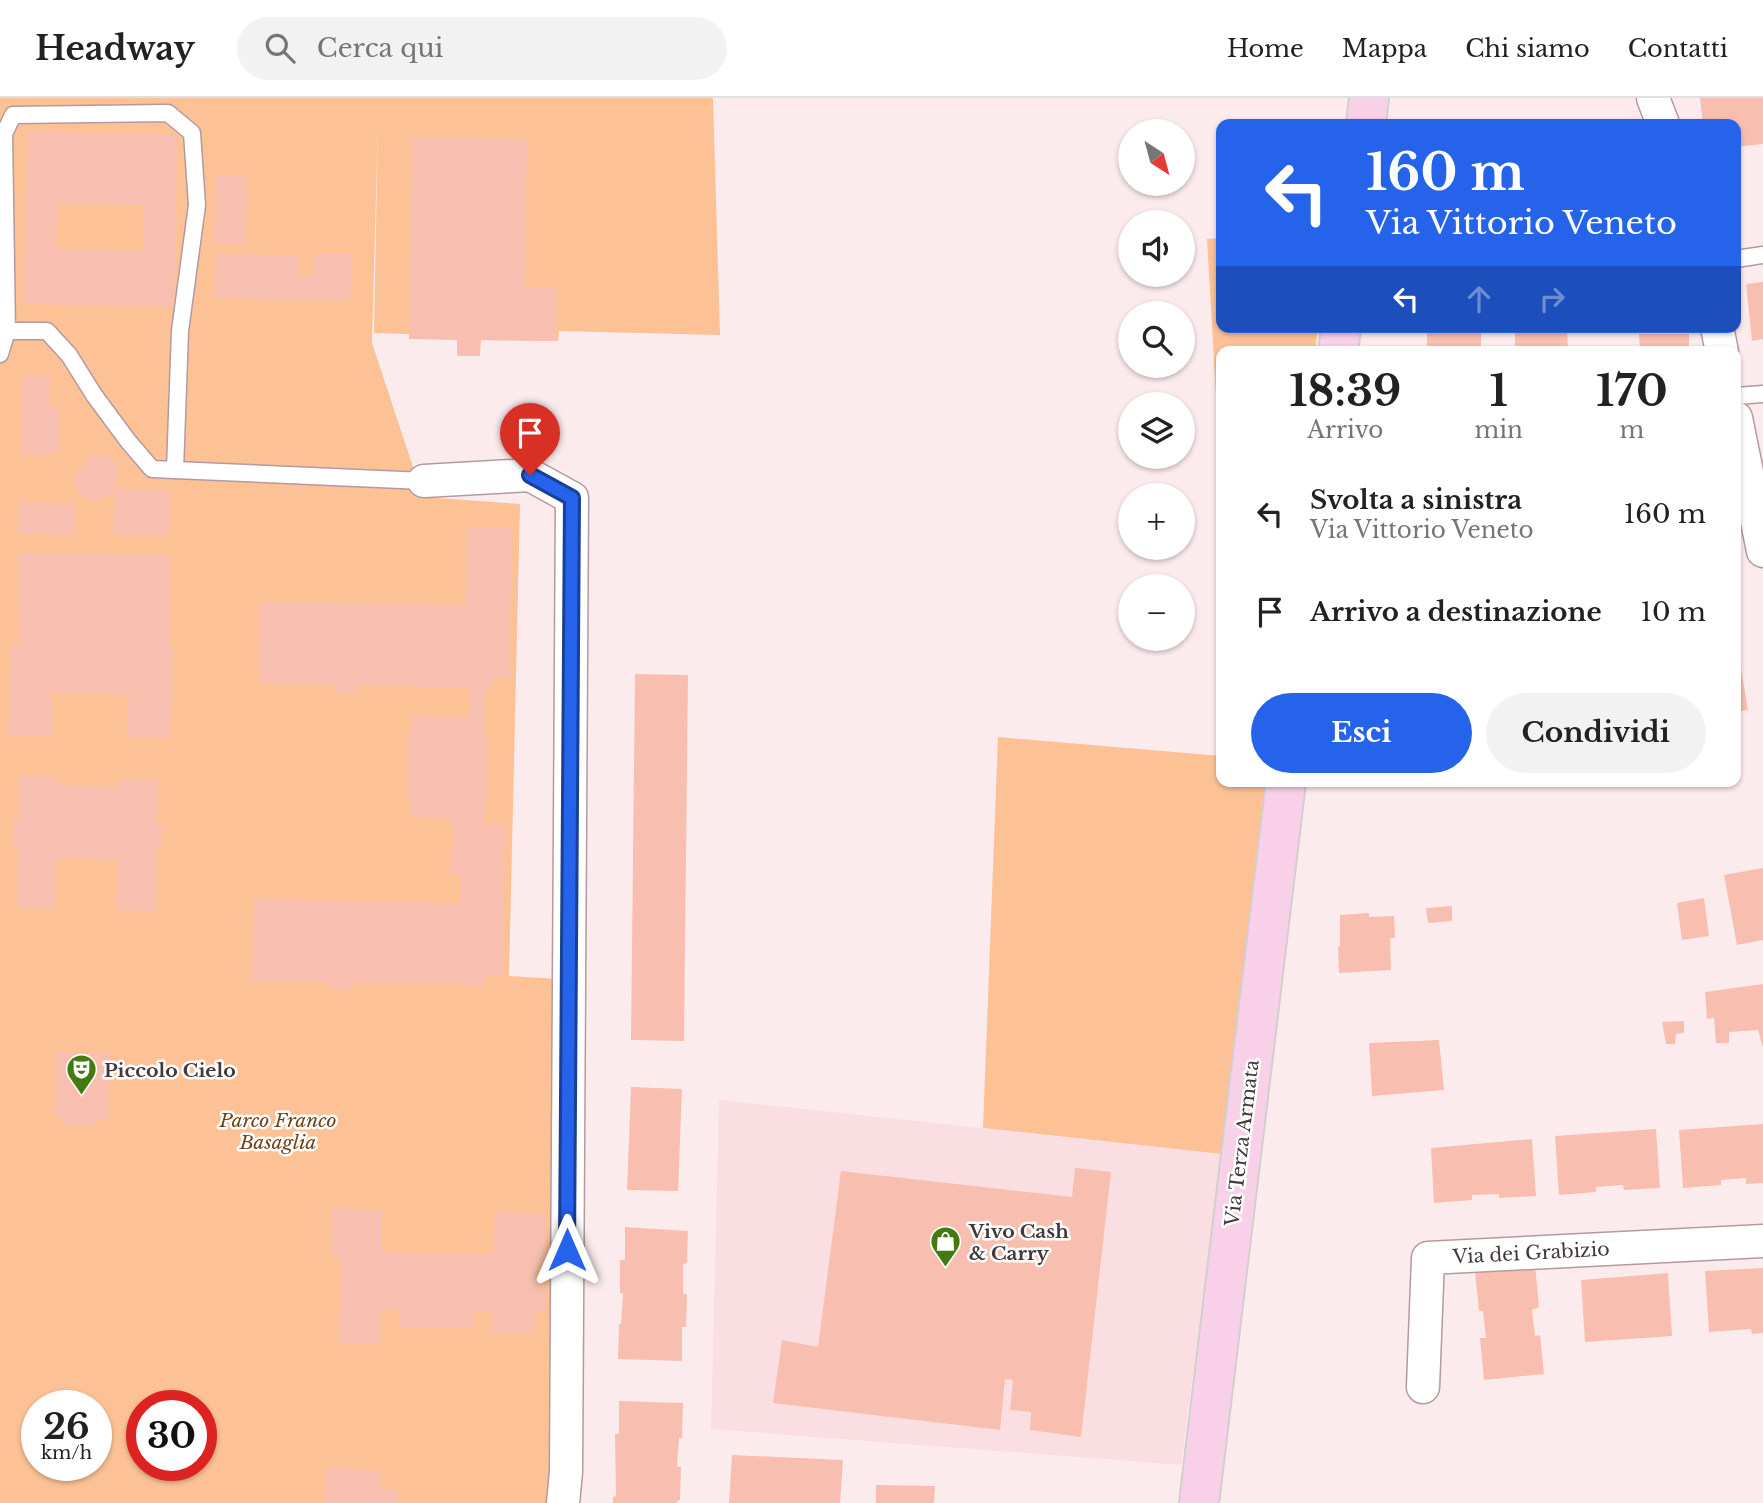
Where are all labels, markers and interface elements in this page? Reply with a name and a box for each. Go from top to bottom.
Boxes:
search box [237,17,727,80]
text: Headway [35,28,195,69]
icon: search [261,29,299,67]
text: Cerca qui [317,32,443,64]
text: Home [1227,34,1304,63]
text: Mappa [1342,34,1427,63]
text: Chi siamo [1465,34,1590,63]
text: Contatti [1628,34,1728,63]
north arrow [1118,119,1195,196]
map controls [1118,119,1195,651]
text: 160 m [1366,142,1525,203]
icon: left [1251,147,1342,238]
text: Via Vittorio Veneto [1366,203,1677,243]
button: sound [1118,210,1195,287]
icon: left [1387,280,1425,318]
icon: ahead [1460,280,1498,318]
icon: right [1533,280,1571,318]
button: search [1118,301,1195,378]
text: 18:39 [1289,365,1401,417]
text: 1 [1489,365,1508,417]
text: 170 [1596,365,1668,417]
button: layers [1118,392,1195,469]
pin [500,403,560,475]
icon: arrive [511,414,549,452]
text: Arrivo [1307,416,1383,444]
text: min [1474,416,1523,444]
text: m [1620,416,1644,444]
button: + [1118,483,1195,560]
text: Svolta a sinistra [1310,484,1522,516]
icon: left [1251,495,1289,533]
text: 160 m [1624,498,1706,530]
text: Via Vittorio Veneto [1310,516,1533,544]
button: − [1118,574,1195,651]
icon: arrive [1251,593,1289,631]
text: Arrivo a destinazione [1310,596,1602,628]
text: 10 m [1640,596,1706,628]
button: Esci [1251,693,1472,773]
button: Condividi [1486,693,1706,773]
theatre icon: Piccolo Cielo [64,1053,98,1097]
street label: Via Terza Armata [1220,1058,1264,1229]
place label: Piccolo Cielo [104,1059,236,1082]
park label: Parco Franco Basaglia [218,1109,337,1154]
position arrow [530,1213,604,1287]
place label: Vivo Cash & Carry [968,1220,1069,1265]
shop icon: Vivo Cash & Carry [929,1225,963,1269]
street label: Via dei Grabizio [1451,1237,1610,1269]
speed limit sign: 30 [126,1390,217,1481]
text: 26 [43,1405,90,1448]
text: km/h [41,1442,92,1464]

